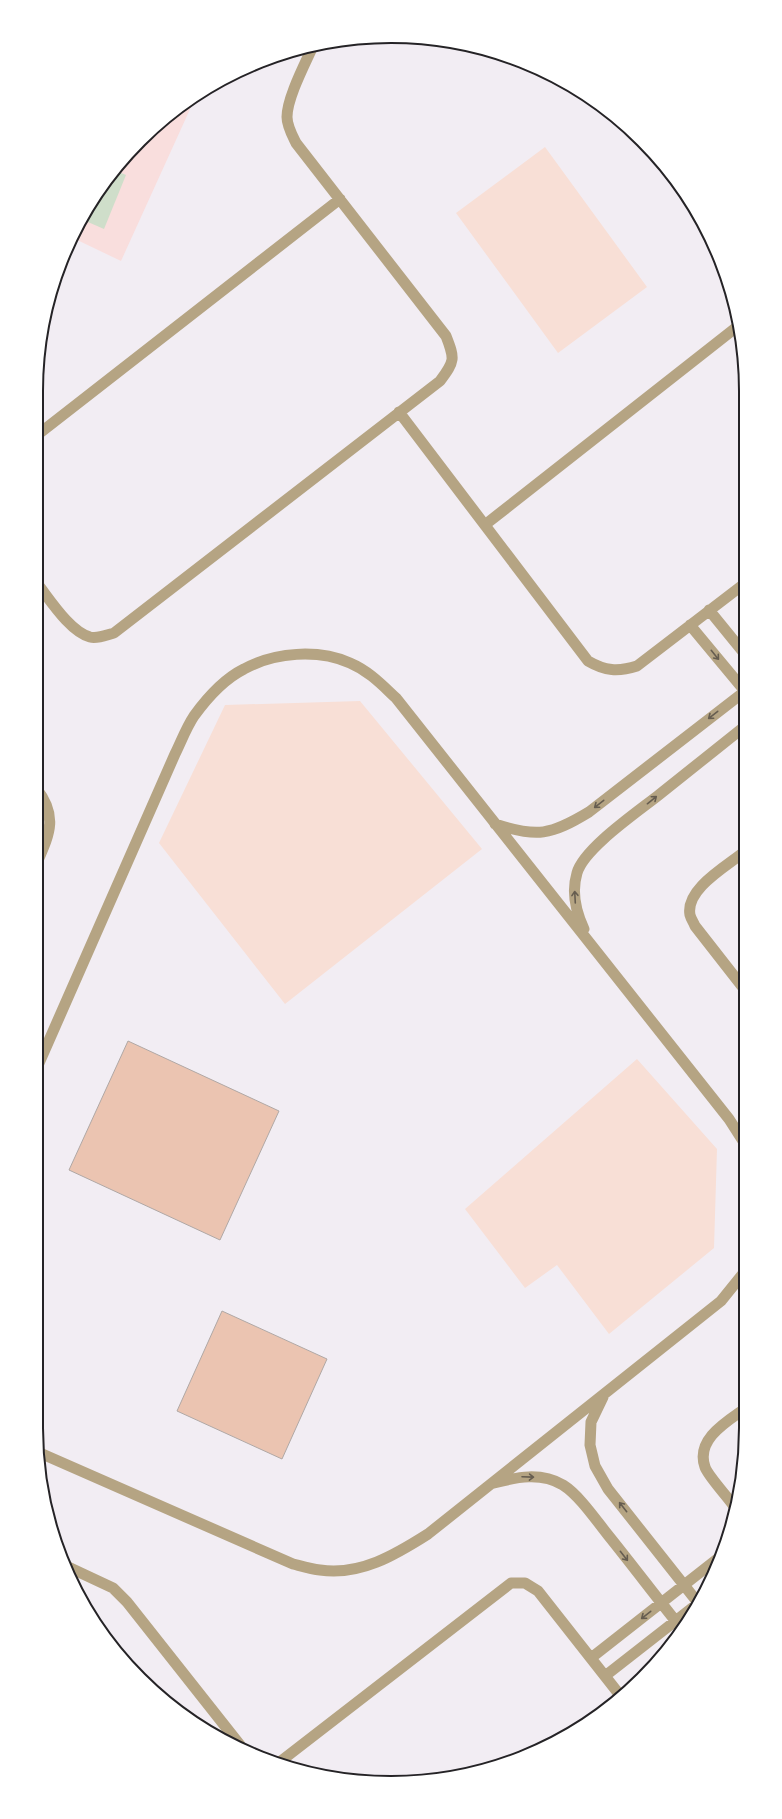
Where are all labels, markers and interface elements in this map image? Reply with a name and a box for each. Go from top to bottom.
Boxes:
one-way arrow [710,650,719,660]
one-way arrow [708,711,719,720]
one-way arrow [647,796,658,805]
one-way arrow [594,799,605,808]
one-way arrow [571,891,579,904]
one-way arrow [521,1473,534,1481]
one-way arrow [619,1502,627,1513]
one-way arrow [620,1550,629,1561]
one-way arrow [641,1610,652,1619]

